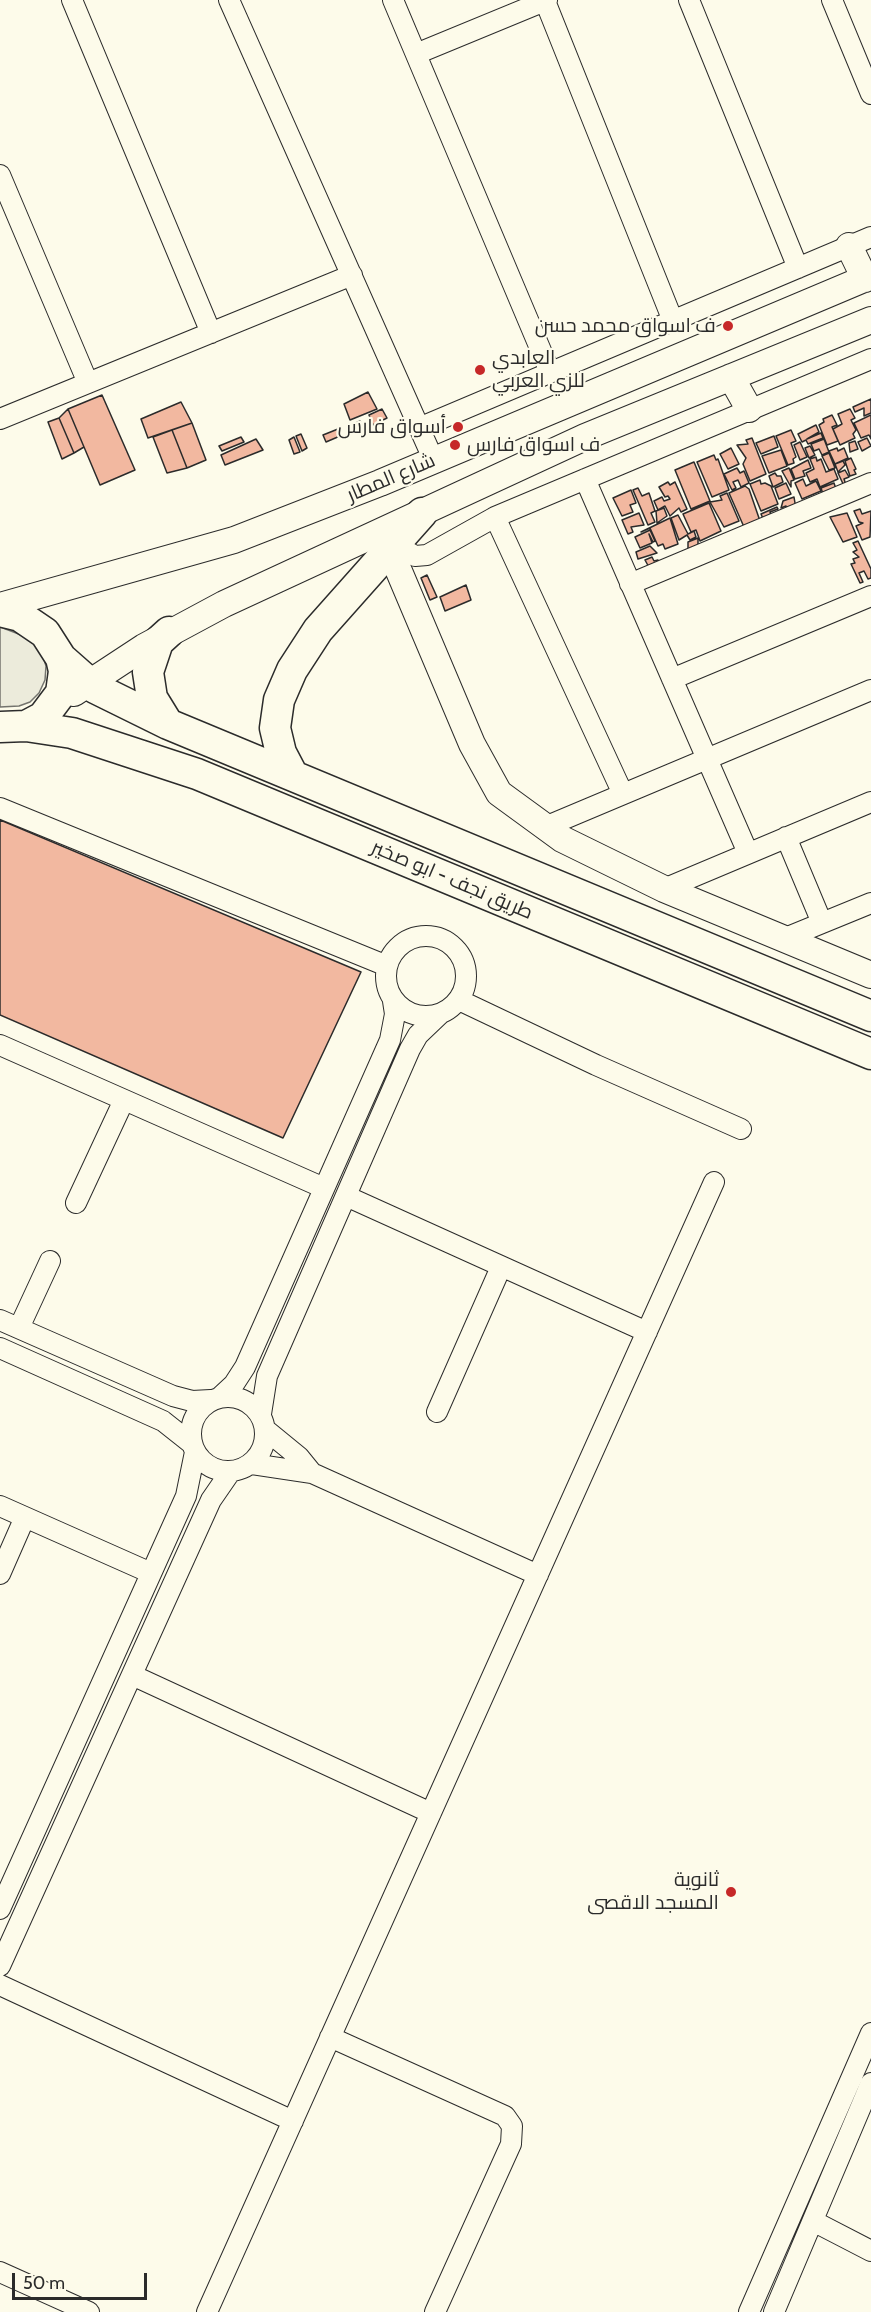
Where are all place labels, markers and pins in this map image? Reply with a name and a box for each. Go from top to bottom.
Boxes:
place label: ف اسواق محمد حسن [535,314,716,338]
marker: ف اسواق محمد حسن [721,319,735,333]
place label: العابدي للزي العربي [492,346,585,393]
marker: العابدي للزي العربي [473,363,487,377]
place label: أسواق فارس [338,415,446,439]
marker: أسواق فارس [451,420,465,434]
place label: ف اسواق فارس [467,433,600,457]
marker: ف اسواق فارس [448,438,462,452]
place label: ثانوية المسجد الاقصى [587,1868,719,1915]
marker: ثانوية المسجد الاقصى [724,1885,738,1899]

